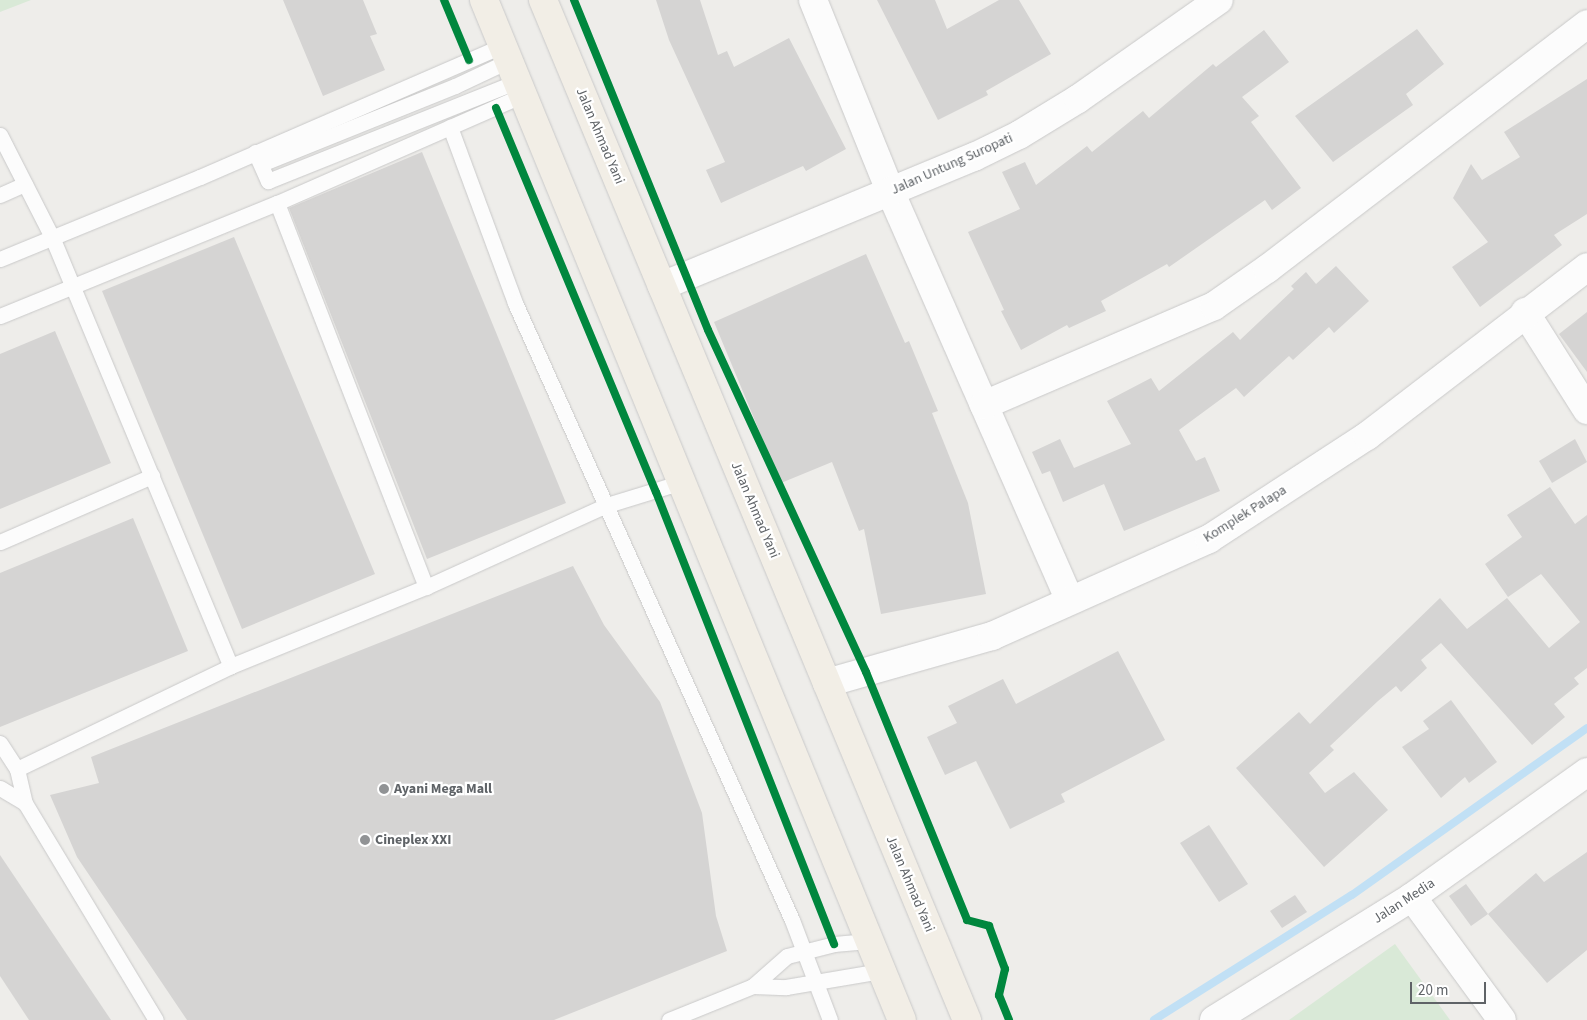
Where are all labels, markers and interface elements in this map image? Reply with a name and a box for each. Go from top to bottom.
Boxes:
street label: Jalan Ahmad Yani [572,85,628,187]
street label: Jalan Untung Suropati [889,130,1015,198]
street label: Jalan Ahmad Yani [727,459,783,561]
street label: Komplek Palapa [1200,482,1290,546]
place label: Ayani Mega Mall [394,781,492,797]
marker: Ayani Mega Mall [378,783,390,795]
place label: Cineplex XXI [375,832,451,848]
street label: Jalan Ahmad Yani [882,833,938,935]
marker: Cineplex XXI [359,834,371,846]
street label: Jalan Media [1370,875,1438,927]
scale bar [1412,972,1488,1004]
text: 20 m [1418,980,1448,1001]

